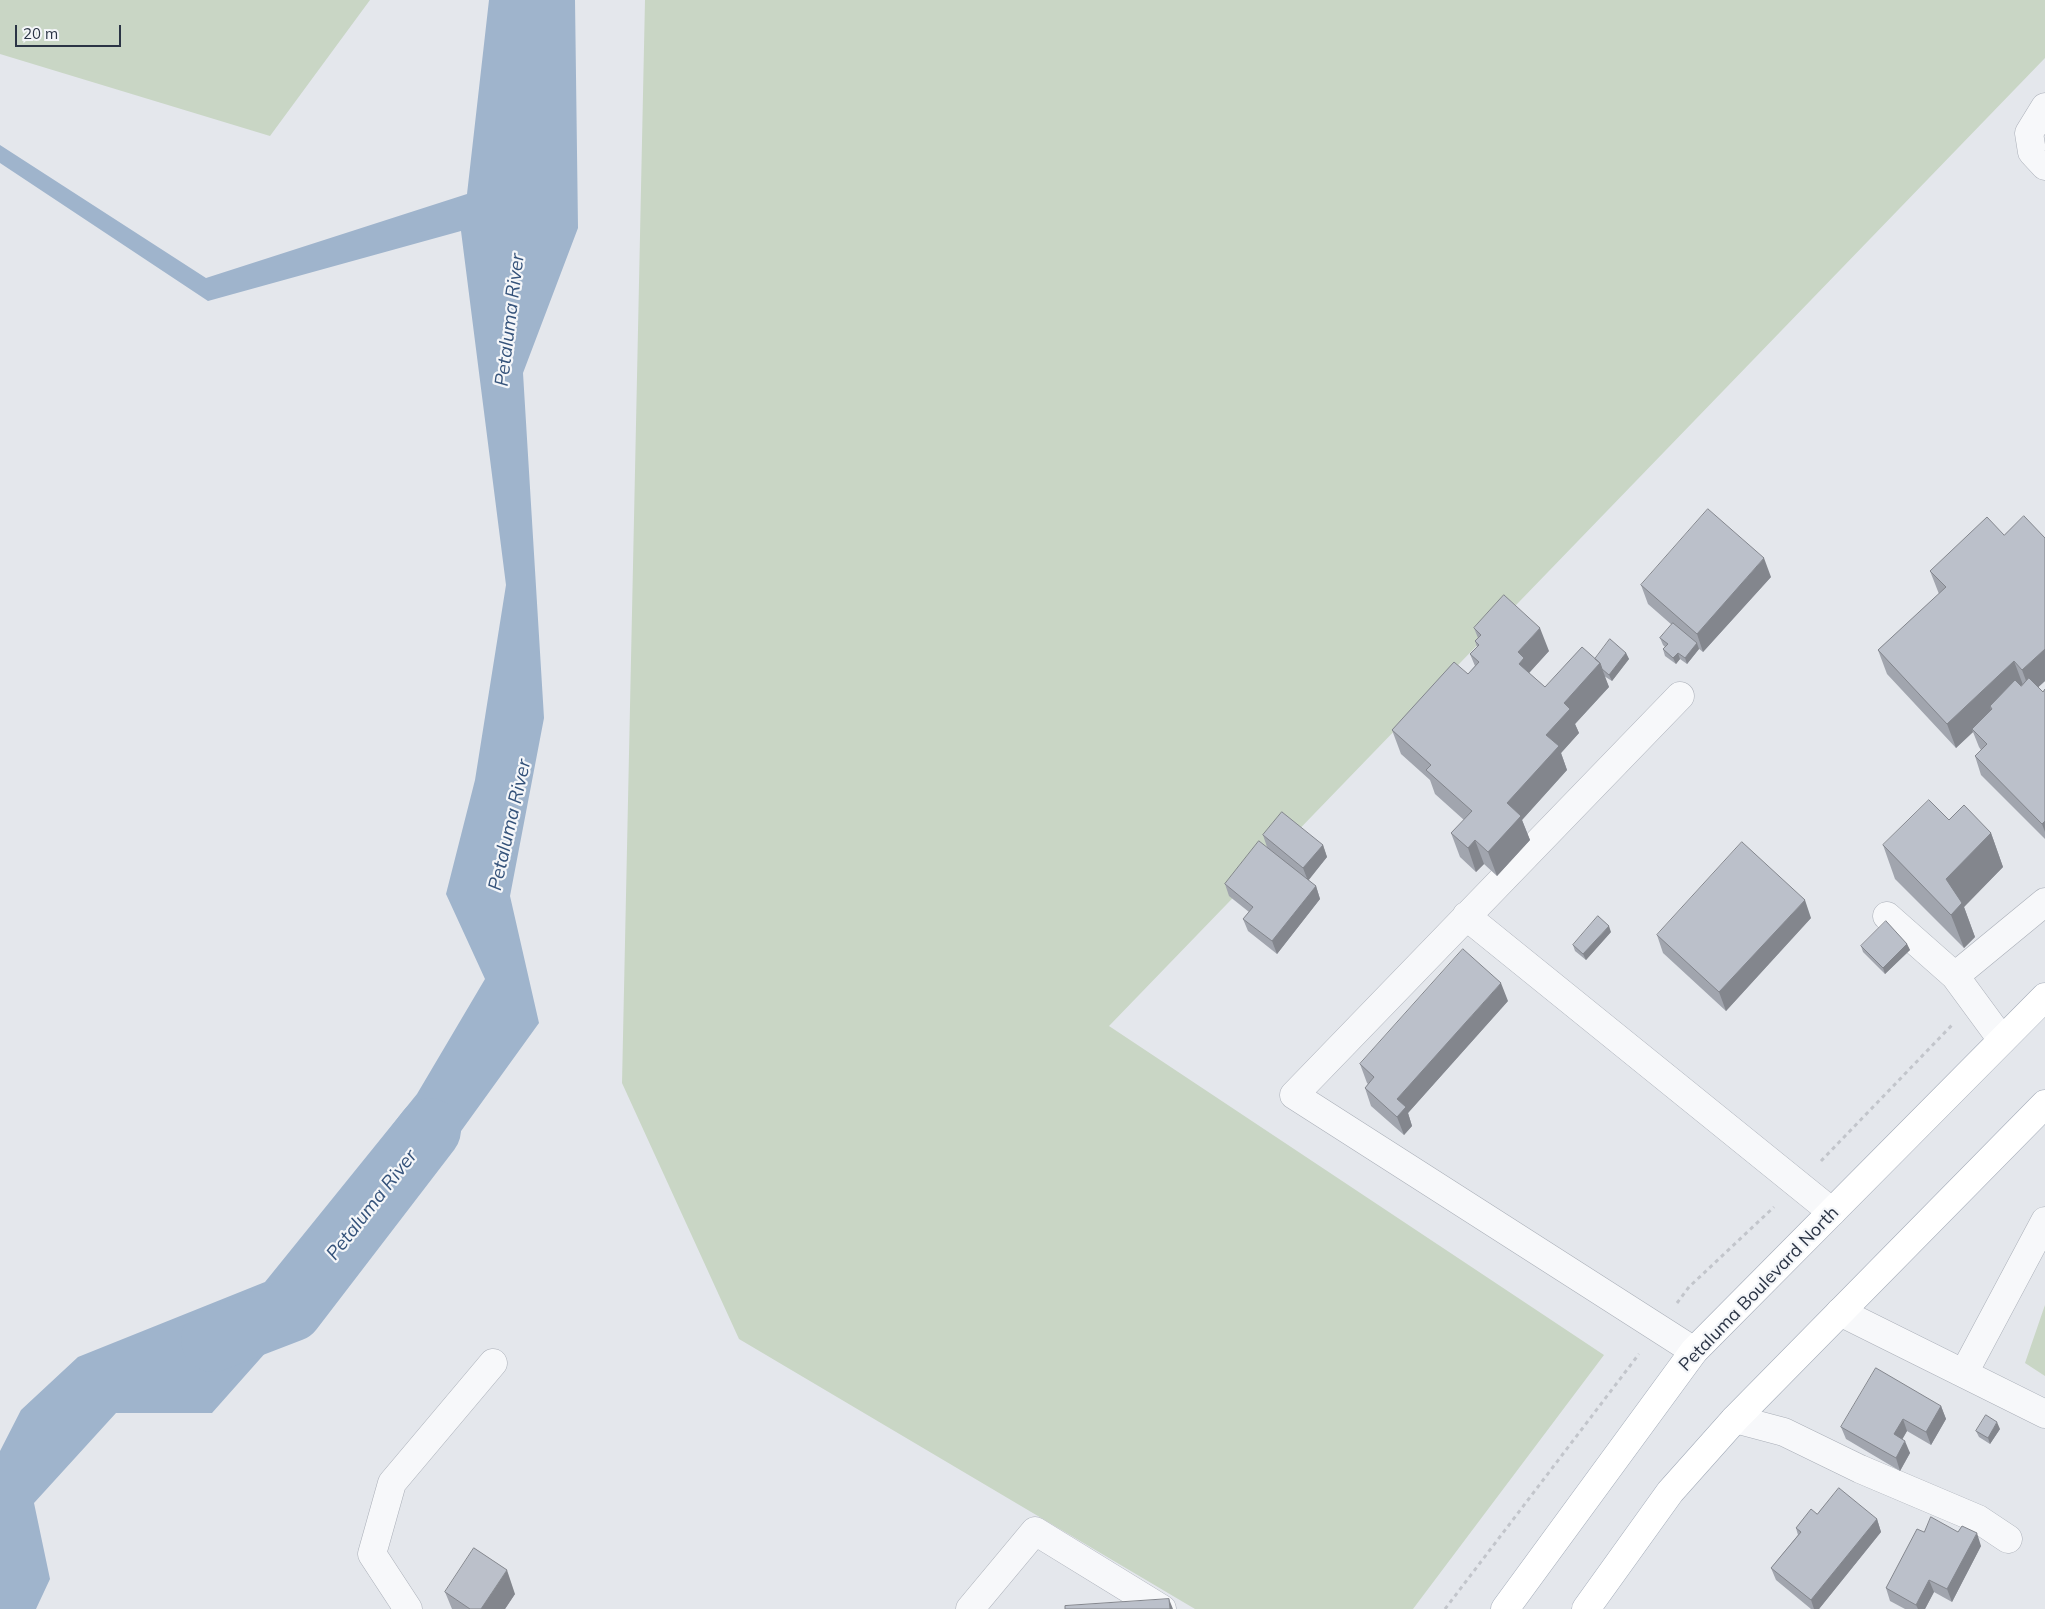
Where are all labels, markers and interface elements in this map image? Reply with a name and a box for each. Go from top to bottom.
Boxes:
scale bar [18,15,124,47]
text: 20 m [23,24,58,43]
water label: Petaluma River [491,252,529,388]
water label: Petaluma River [484,757,536,893]
water label: Petaluma River [322,1145,422,1265]
street label: Petaluma Boulevard North [1675,1202,1843,1376]

